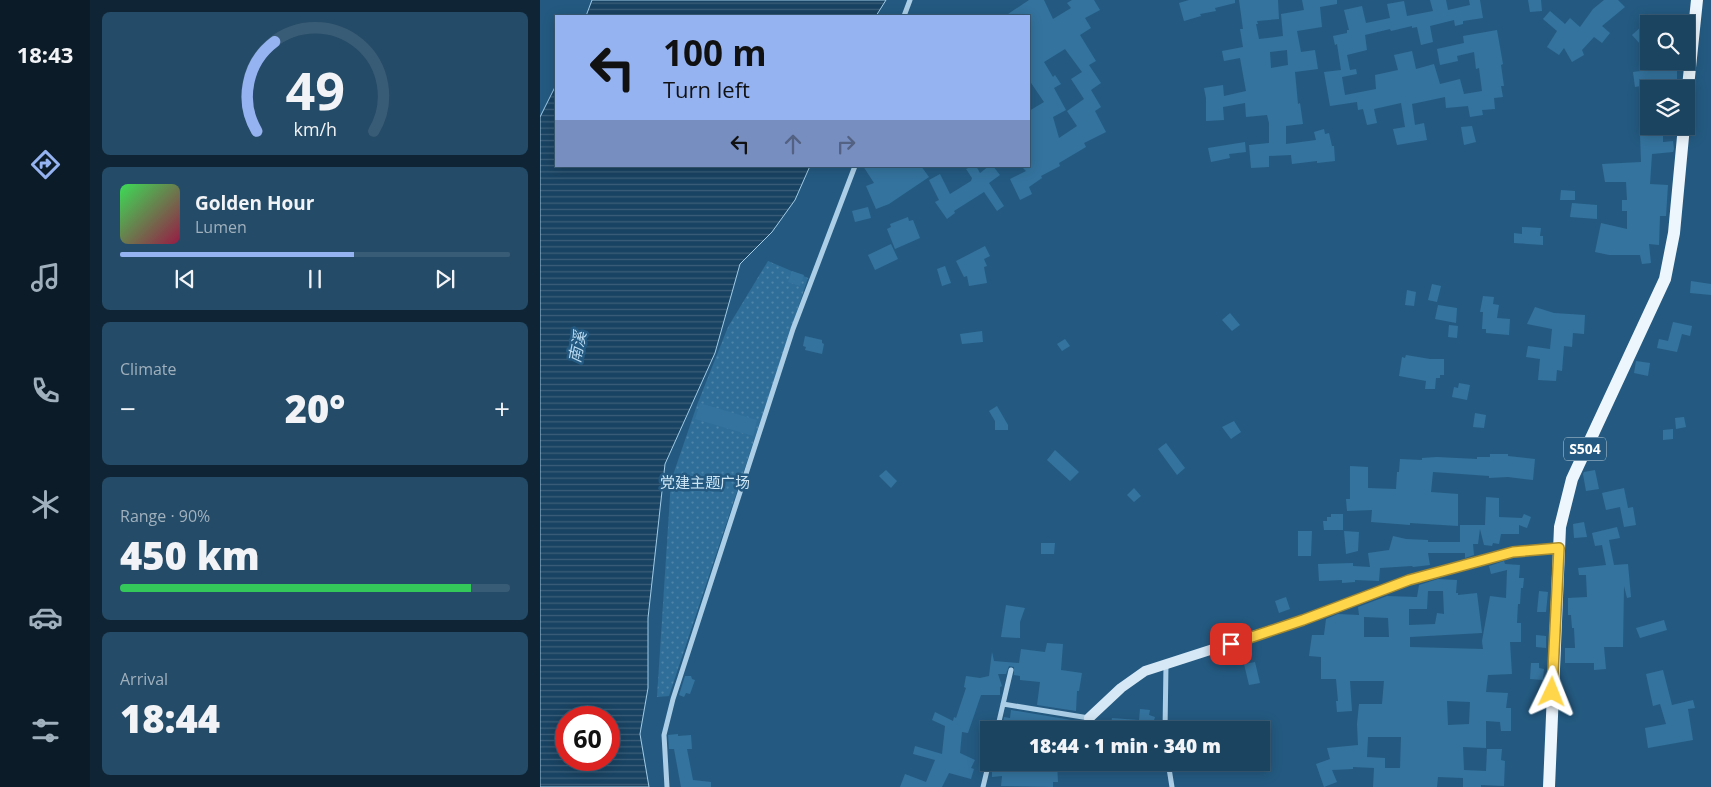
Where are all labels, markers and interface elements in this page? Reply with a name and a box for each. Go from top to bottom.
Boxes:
map controls [1640,15,1695,135]
button: search [1640,15,1695,70]
text: 100 m [663,29,767,76]
icon: left [580,35,645,100]
text: 18:43 [17,39,73,69]
text: 49 [285,54,345,125]
text: Turn left [663,74,750,104]
button: layers [1640,80,1695,135]
text: km/h [293,117,337,141]
icon: left [726,130,754,158]
icon: ahead [779,130,807,158]
icon: right [832,130,860,158]
icon: directions [28,147,63,182]
text: Golden Hour [195,190,314,216]
text: Lumen [195,216,247,238]
icon: music [28,260,63,295]
icon: previous [171,265,199,293]
icon: pause [301,265,329,293]
icon: next [431,265,459,293]
water label: 南溪 [563,327,591,365]
text: Climate [120,358,177,380]
icon: phone [28,373,63,408]
text: 20° [285,382,345,434]
text: − [120,389,136,427]
text: + [494,389,510,427]
road number: S504 [1564,438,1606,460]
park label: 党建主题广场 [660,472,750,492]
icon: climate [28,487,63,522]
text: Range · 90% [120,505,210,527]
text: 450 km [120,529,260,581]
icon: car [28,600,63,635]
pin [1210,623,1252,665]
icon: arrive [1217,630,1245,658]
position arrow [1525,665,1577,717]
text: Arrival [120,668,168,690]
text: 18:44 [120,692,220,744]
speed limit sign: 60 [555,706,620,771]
icon: filters [28,713,63,748]
text: 18:44 · 1 min · 340 m [1029,733,1221,759]

